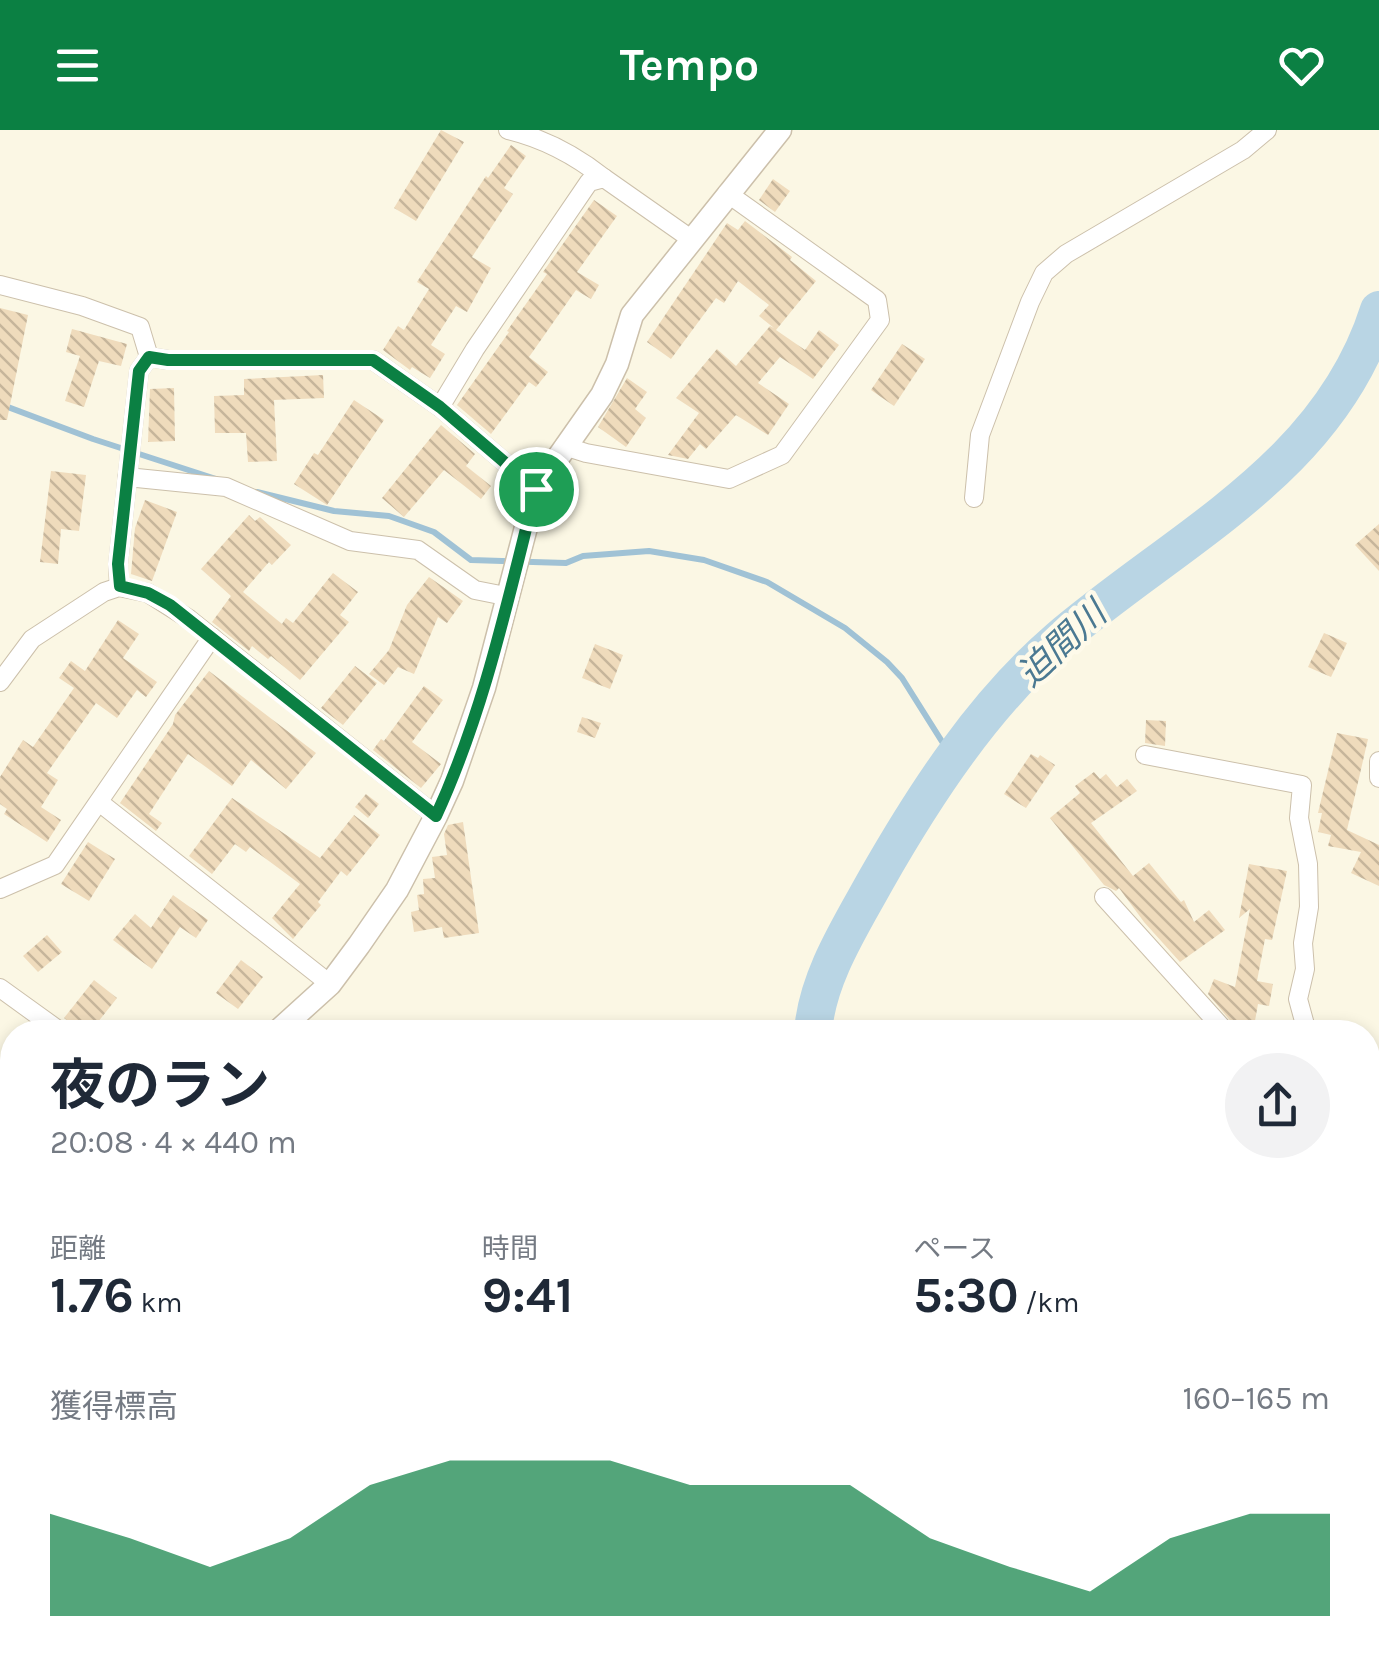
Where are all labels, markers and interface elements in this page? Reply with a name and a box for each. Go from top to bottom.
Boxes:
icon: menu [50,38,105,93]
icon: heart [1274,38,1329,93]
text: Tempo [620,39,759,91]
pin [494,447,579,532]
icon: arrive [509,462,564,517]
water label: 迫間川 [1010,590,1117,695]
button: share [1225,1053,1330,1158]
text: 夜のラン [50,1054,270,1118]
text: 20:08 · 4 × 440 m [50,1124,297,1161]
text: 距離 [50,1232,106,1265]
text: 時間 [482,1232,538,1265]
text: ペース [913,1232,996,1265]
text: 1.76 [50,1266,134,1325]
text: 9:41 [482,1266,573,1325]
text: 5:30 [913,1266,1019,1325]
text: km [134,1286,182,1319]
text: /km [1019,1286,1079,1319]
text: 160–165 m [1182,1380,1330,1417]
text: 獲得標高 [50,1388,178,1425]

